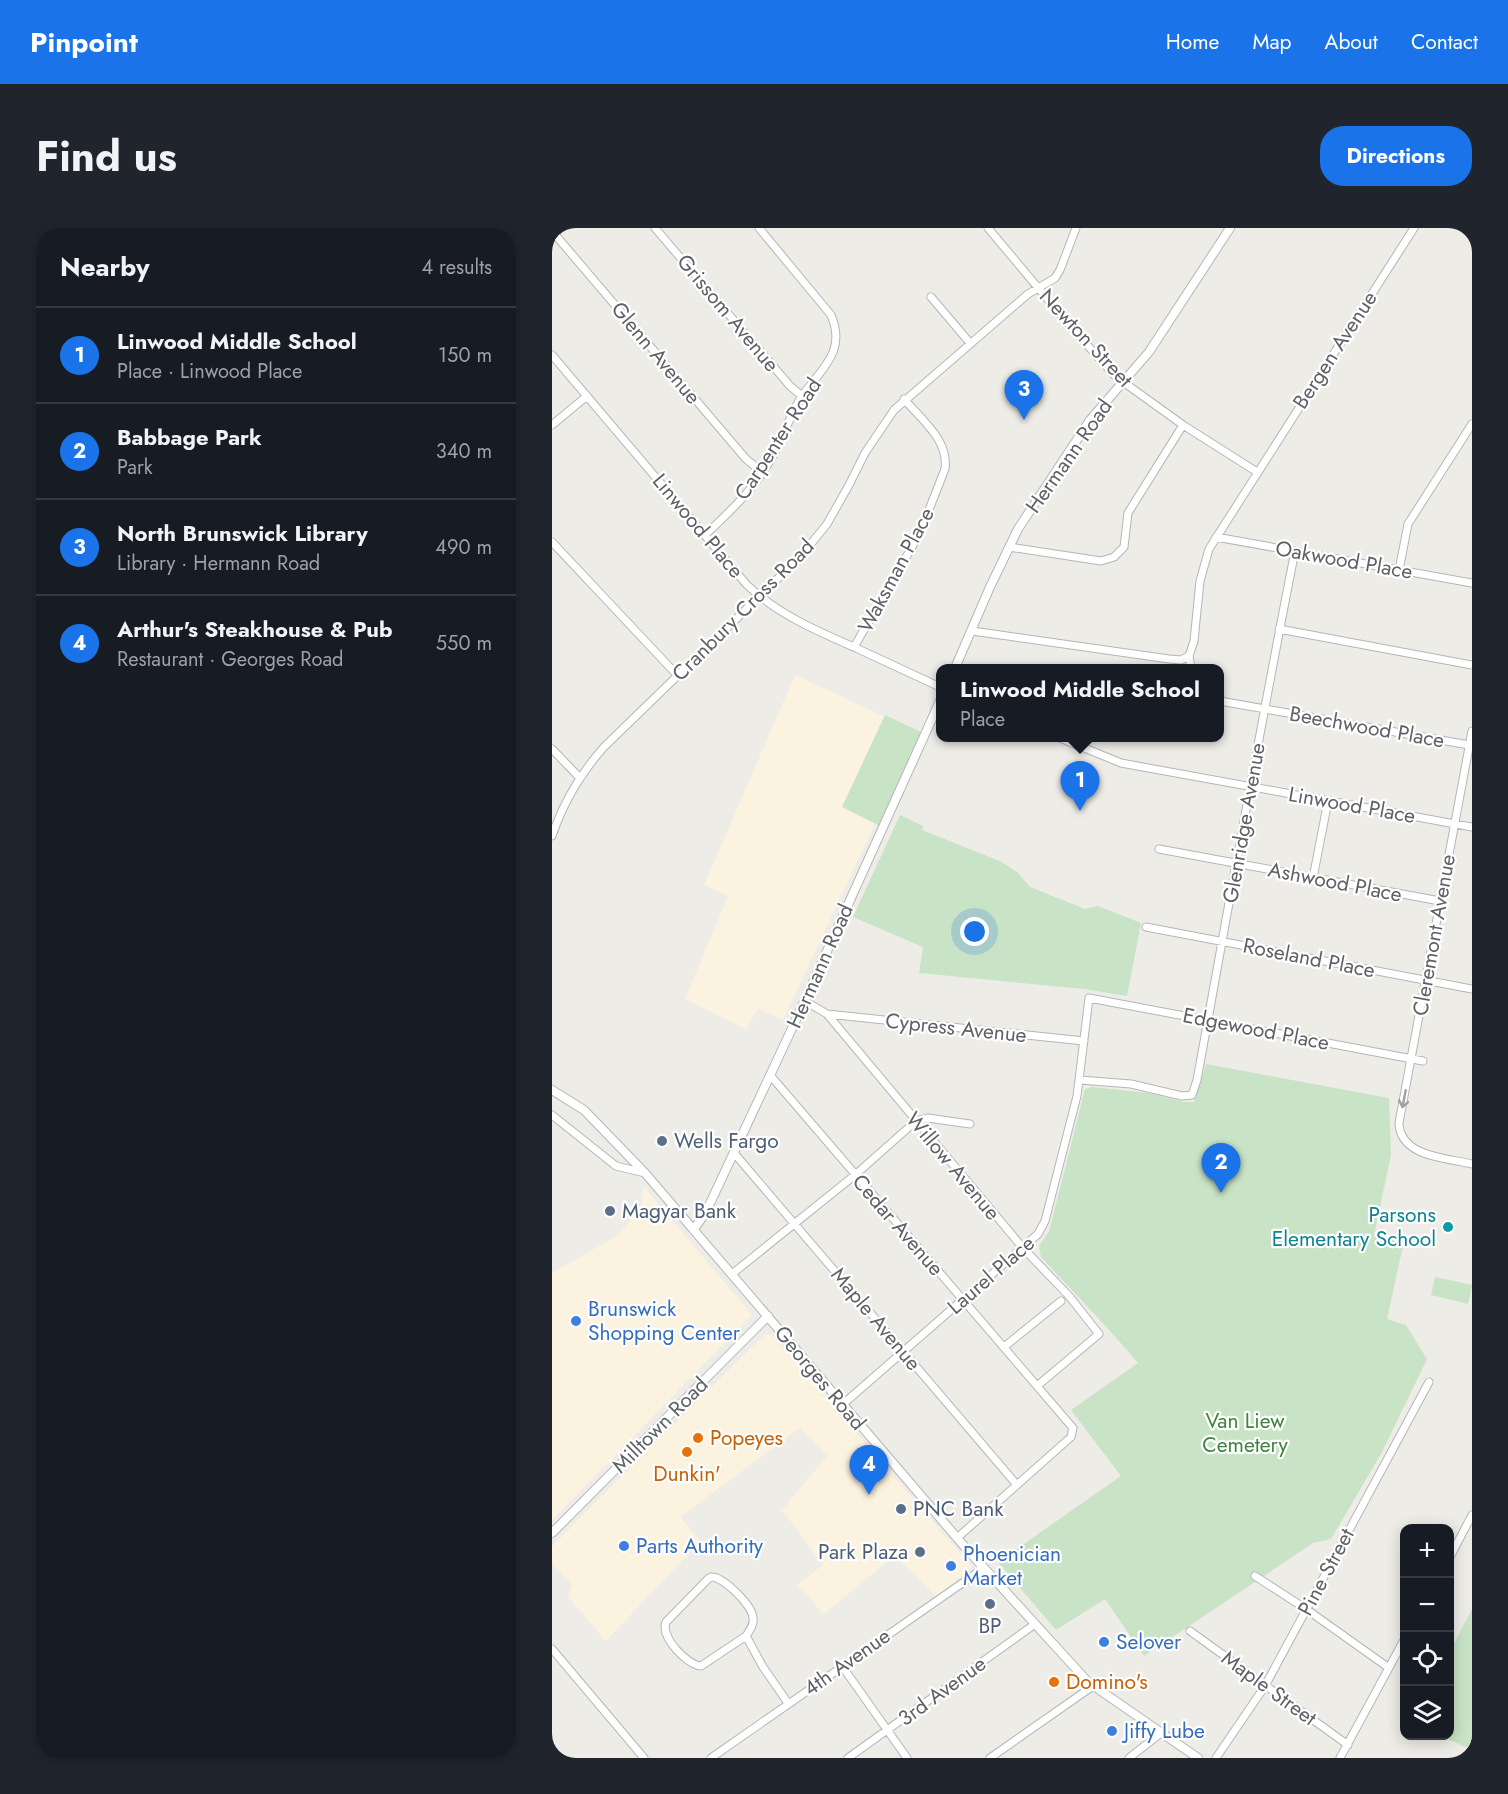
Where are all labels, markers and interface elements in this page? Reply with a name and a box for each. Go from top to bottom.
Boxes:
text: Pinpoint [30,22,138,63]
text: Home [1166,27,1219,57]
text: Map [1252,27,1292,57]
text: About [1325,27,1378,57]
text: Contact [1411,27,1478,57]
text: Find us [36,126,177,187]
button: Directions [1320,126,1472,186]
text: Nearby [60,248,149,286]
street label: Grissom Avenue [670,248,786,378]
text: 4 results [421,253,492,282]
street label: Newton Street [1032,282,1140,394]
street label: Bergen Avenue [1286,285,1384,415]
street label: Glenn Avenue [604,295,708,411]
text: Linwood Middle School [117,325,357,357]
text: 1 [74,341,85,370]
text: 150 m [438,341,492,370]
text: Place · Linwood Place [117,357,302,386]
pin: 3 [1004,370,1044,420]
street label: Carpenter Road [727,372,829,506]
street label: Hermann Road [1019,393,1119,519]
text: Babbage Park [117,421,262,453]
text: 2 [73,437,86,466]
text: 340 m [436,437,492,466]
text: Park [117,453,153,482]
street label: Linwood Place [645,467,751,585]
street label: Waksman Place [850,502,942,638]
text: North Brunswick Library [117,517,368,549]
street label: Cranbury Cross Road [665,532,821,688]
text: 3 [73,533,86,562]
text: 490 m [435,533,492,562]
street label: Oakwood Place [1273,533,1415,587]
text: Library · Hermann Road [117,549,320,578]
text: Arthur's Steakhouse & Pub [117,613,393,645]
text: 4 [73,629,86,658]
text: 550 m [436,629,492,658]
text: Restaurant · Georges Road [117,645,343,674]
popup [936,664,1224,742]
text: Linwood Middle School [960,673,1200,705]
street label: Beechwood Place [1287,699,1447,755]
text: Place [960,705,1005,734]
street label: Glenridge Avenue [1215,740,1273,905]
pin: 1 [1060,762,1100,811]
street label: Linwood Place [1286,779,1418,831]
street label: Cleremont Avenue [1405,852,1463,1018]
street label: Ashwood Place [1266,854,1405,910]
street label: Hermann Road [779,899,861,1033]
your location [960,917,989,946]
street label: Roseland Place [1240,930,1378,986]
street label: Edgewood Place [1180,1000,1332,1058]
street label: Cypress Avenue [884,1006,1028,1050]
one-way arrow [1398,1089,1409,1108]
street label: Willow Avenue [899,1105,1007,1227]
place label: Wells Fargo [674,1126,779,1156]
marker: Wells Fargo [655,1134,669,1148]
pin: 2 [1202,1144,1240,1193]
street label: Cedar Avenue [845,1168,951,1283]
place label: Magyar Bank [622,1196,737,1226]
place label: Parsons Elementary School [1272,1200,1436,1254]
marker: Magyar Bank [603,1204,617,1218]
marker: Parsons Elementary School [1441,1220,1455,1234]
street label: Laurel Place [941,1229,1041,1321]
street label: Maple Avenue [824,1261,928,1377]
place label: Brunswick Shopping Center [588,1294,741,1348]
marker: Brunswick Shopping Center [569,1314,583,1328]
street label: Georges Road [767,1319,873,1437]
street label: Milltown Road [605,1370,715,1480]
park label: Van Liew Cemetery [1202,1406,1288,1460]
place label: Popeyes [710,1423,783,1453]
marker: Popeyes [691,1431,705,1445]
marker: Dunkin' [680,1445,694,1459]
pin: 4 [850,1446,888,1495]
place label: Dunkin' [653,1459,721,1489]
place label: PNC Bank [913,1494,1004,1524]
marker: PNC Bank [894,1502,908,1516]
street label: Pine Street [1290,1523,1362,1621]
map controls [1400,1524,1454,1740]
button: + [1400,1524,1454,1578]
place label: Parts Authority [636,1531,764,1561]
place label: Park Plaza [818,1537,908,1567]
marker: Parts Authority [617,1539,631,1553]
place label: Phoenician Market [963,1539,1061,1593]
marker: Park Plaza [913,1545,927,1559]
marker: Phoenician Market [944,1559,958,1573]
button: − [1400,1578,1454,1632]
marker: BP [983,1597,997,1611]
place label: BP [978,1611,1002,1641]
street label: 4th Avenue [797,1621,897,1703]
place label: Selover [1116,1627,1182,1657]
button: locate [1400,1632,1454,1686]
marker: Selover [1097,1635,1111,1649]
street label: Maple Street [1215,1643,1323,1733]
street label: 3rd Avenue [892,1649,992,1733]
place label: Domino's [1066,1667,1148,1697]
marker: Domino's [1047,1675,1061,1689]
button: layers [1400,1686,1454,1740]
place label: Jiffy Lube [1121,1716,1205,1746]
marker: Jiffy Lube [1105,1724,1119,1738]

